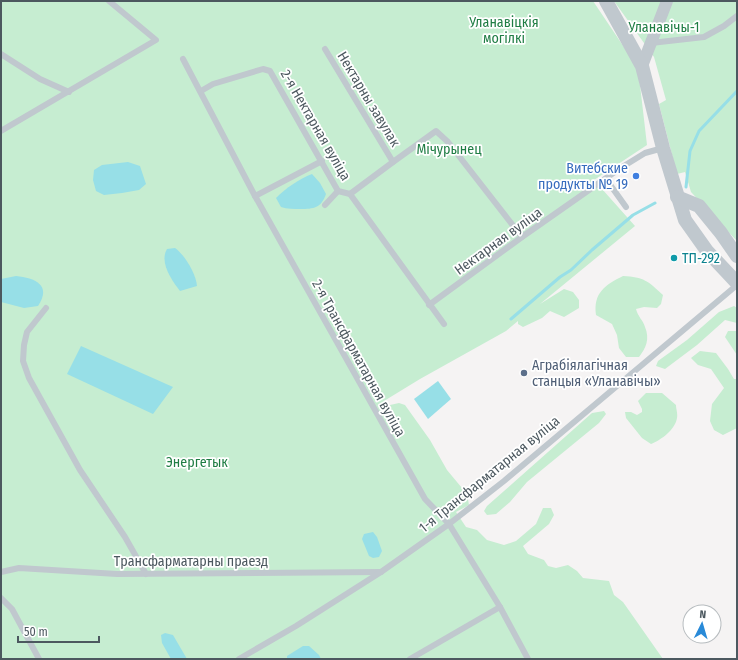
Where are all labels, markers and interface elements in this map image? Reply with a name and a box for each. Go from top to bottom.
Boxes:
park label: Уланавіцкія могілкі [468,14,539,47]
park label: Уланавічы-1 [628,19,699,36]
street label: Нектарны завулак [333,49,404,150]
street label: 2-я Нектарная вуліца [277,67,354,184]
park label: Мічурынец [416,141,482,158]
place label: Витебские продукты № 19 [538,160,628,193]
marker: Витебские продукты № 19 [631,171,641,181]
street label: Нектарная вуліца [451,204,545,279]
place label: ТП-292 [682,250,720,267]
marker: ТП-292 [669,253,679,263]
street label: 2-я Трансфарматарная вуліца [308,277,409,440]
place label: Аграбіялагічная станцыя «Уланавічы» [532,357,661,390]
marker: Аграбіялагічная станцыя «Уланавічы» [519,368,529,378]
street label: 1-я Трансфарматарная вуліца [416,412,563,536]
park label: Энергетык [166,454,228,471]
street label: Трансфарматарны праезд [114,553,268,570]
north arrow [682,604,722,644]
text: N [699,608,707,621]
scale bar [18,618,99,644]
text: 50 m [24,625,48,639]

